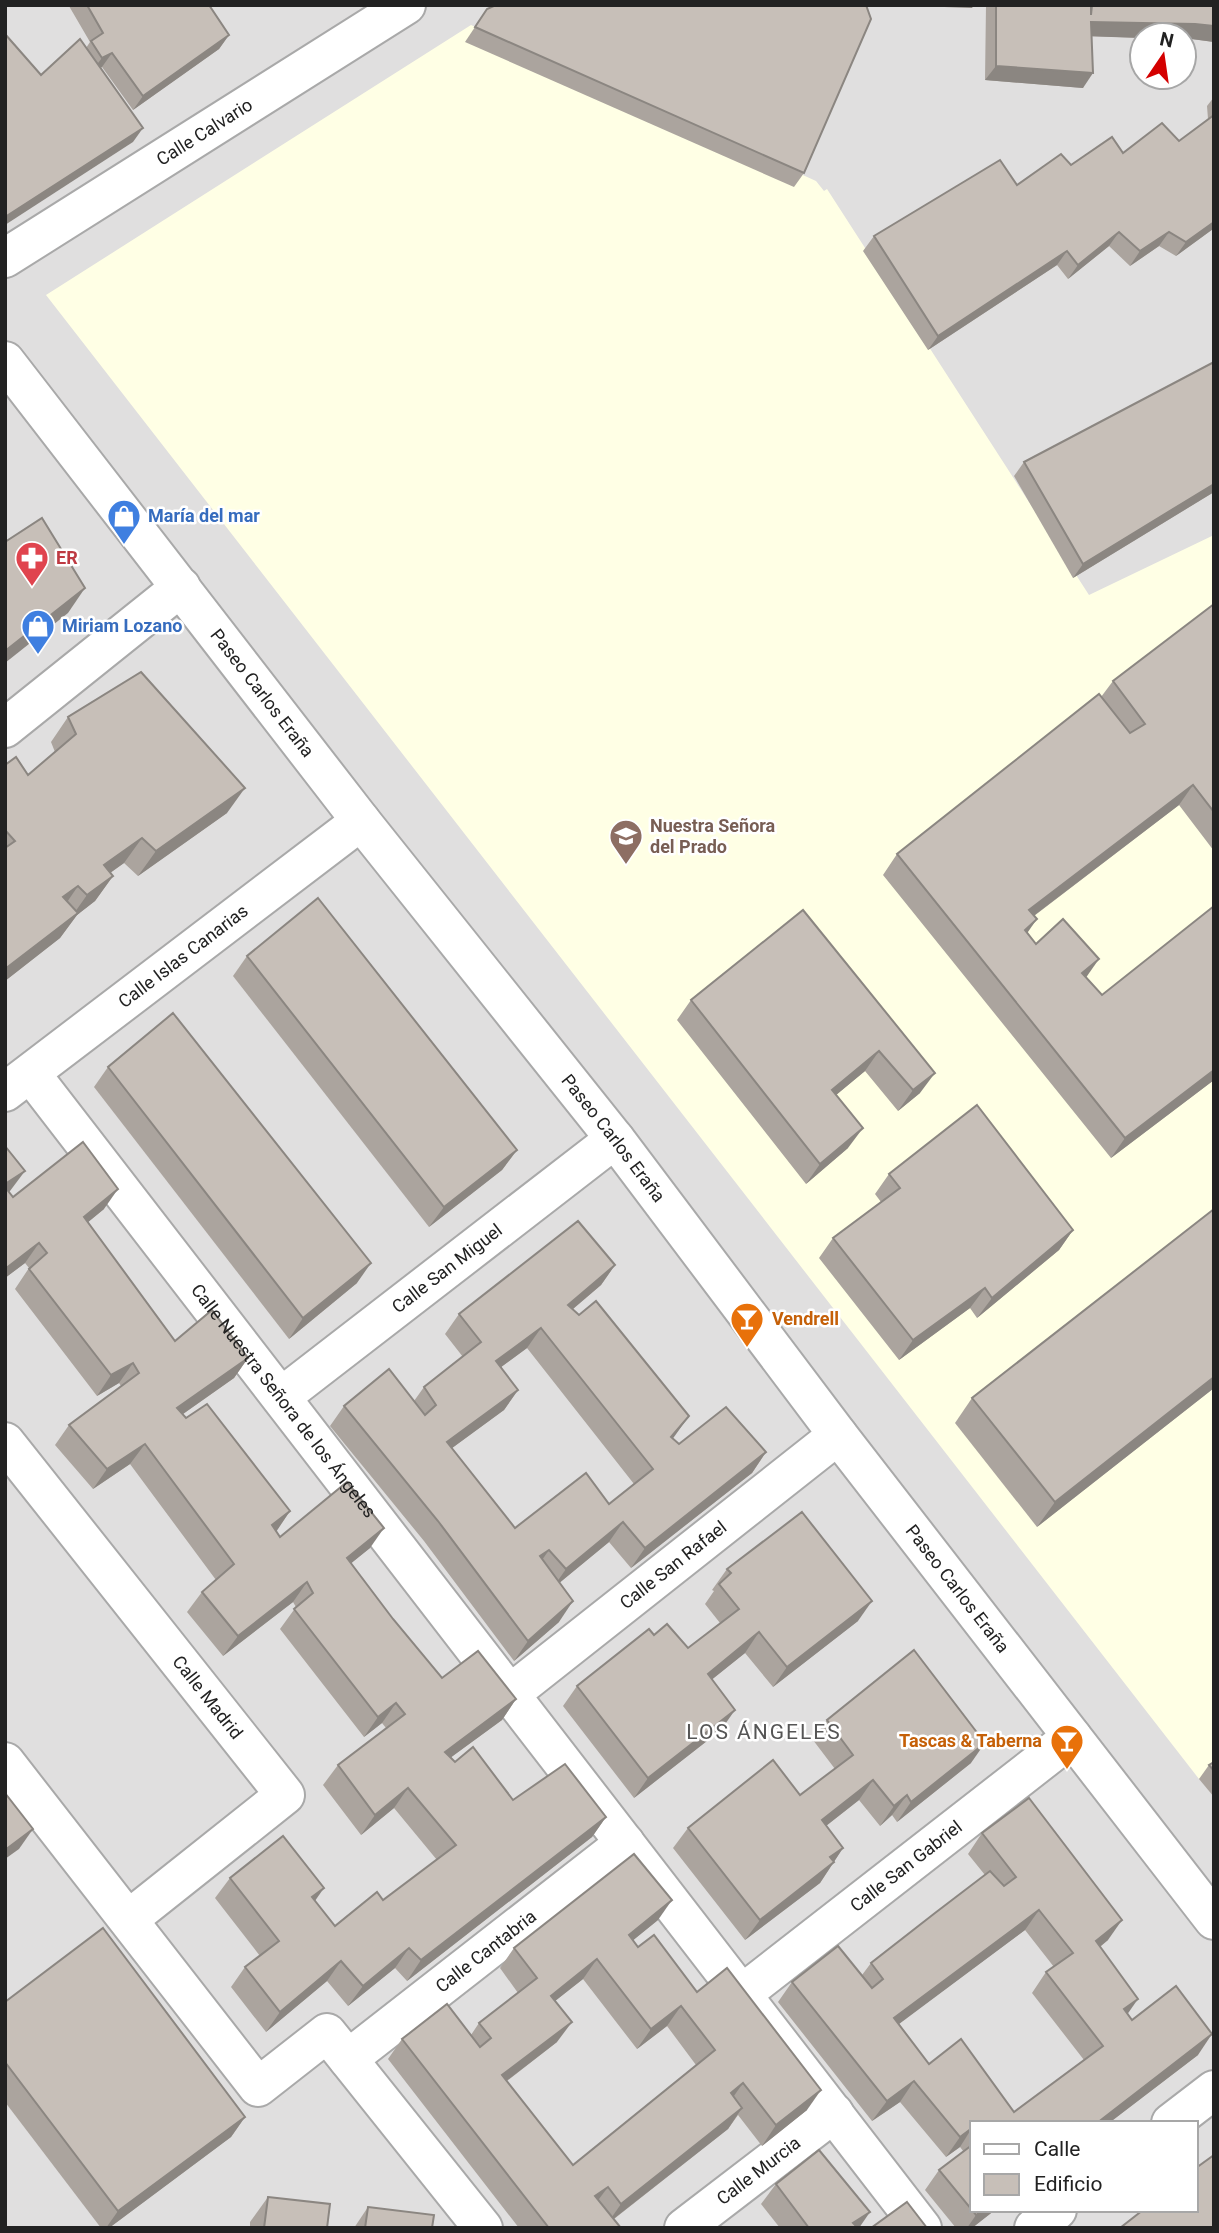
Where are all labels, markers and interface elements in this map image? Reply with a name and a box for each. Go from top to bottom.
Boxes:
north arrow [1128,21,1198,91]
text: N [1158,27,1176,53]
street label: Calle Calvario [152,94,256,170]
shop icon: María del mar [105,497,143,546]
place label: María del mar [148,505,260,526]
pharmacy icon: ER [13,539,51,588]
place label: ER [56,547,78,568]
shop icon: Miriam Lozano [19,607,57,656]
place label: Miriam Lozano [62,615,182,636]
street label: Paseo Carlos Eraña [206,625,319,761]
place label: Nuestra Señora del Prado [650,815,776,857]
school or university icon: Nuestra Señora del Prado [607,817,645,866]
street label: Calle Islas Canarias [114,900,252,1012]
street label: Paseo Carlos Eraña [557,1070,670,1206]
street label: Calle San Miguel [388,1219,506,1317]
street label: Calle Nuestra Señora de los Ángeles [187,1280,381,1522]
bar icon: Vendrell [728,1300,766,1349]
place label: Vendrell [772,1308,839,1329]
street label: Calle San Rafael [615,1516,730,1613]
street label: Paseo Carlos Eraña [902,1520,1014,1657]
street label: Calle Madrid [168,1651,247,1743]
district label: LOS ÁNGELES [686,1720,842,1744]
bar icon: Tascas & Taberna [1048,1722,1086,1771]
place label: Tascas & Taberna [899,1730,1042,1751]
street label: Calle San Gabriel [846,1816,966,1916]
street label: Calle Cantabria [431,1905,540,1997]
legend [970,2121,1198,2212]
street label: Calle Murcia [712,2132,804,2209]
text: Calle [1034,2137,1080,2161]
text: Edificio [1034,2172,1102,2196]

